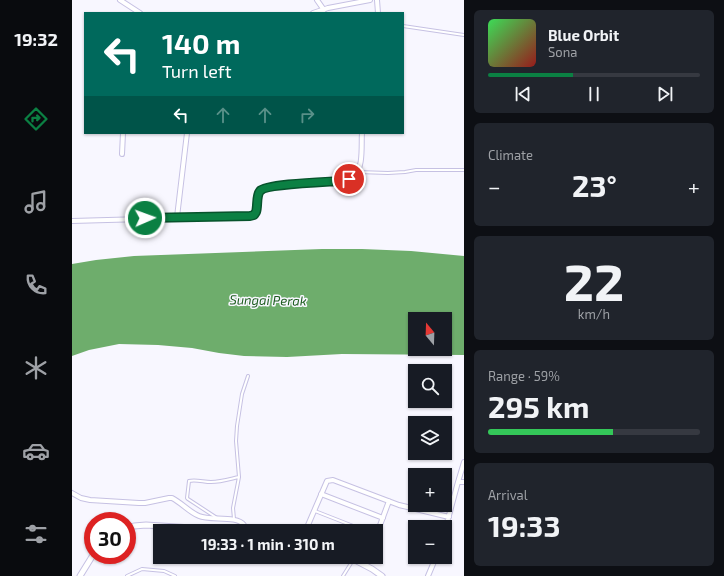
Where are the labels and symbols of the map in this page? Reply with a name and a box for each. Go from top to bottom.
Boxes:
pin [332,162,366,196]
position arrow [124,197,166,239]
water label: Sungai Perak [229,291,307,309]
north arrow [408,312,452,356]
speed limit sign: 30 [84,512,136,564]

